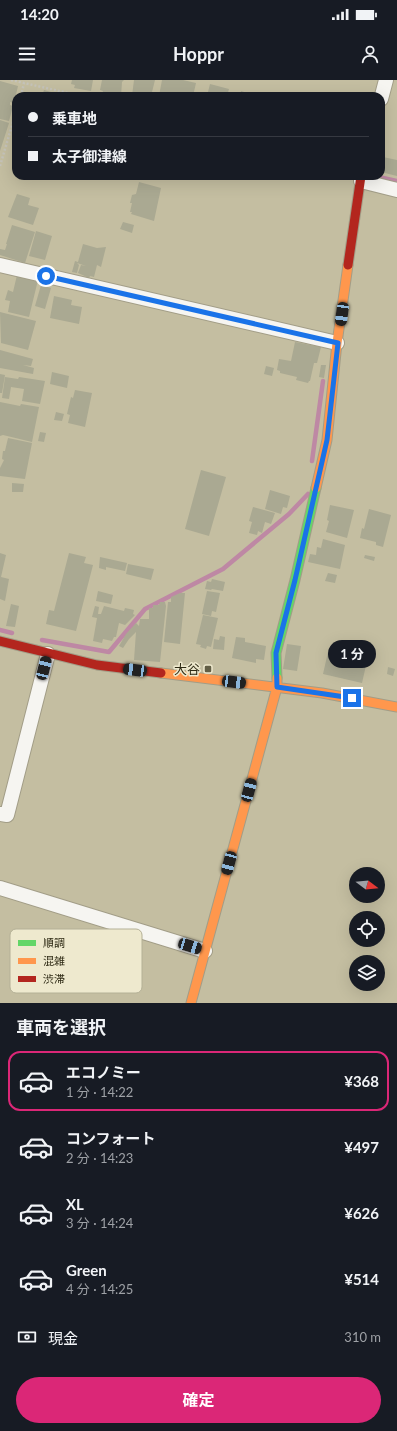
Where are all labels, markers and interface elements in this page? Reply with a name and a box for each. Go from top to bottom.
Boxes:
text: 14:20 [20,5,59,23]
icon: menu [16,43,38,65]
text: Hoppr [173,43,224,65]
icon: person [359,43,381,65]
text: 乗車地 [52,109,97,127]
text: 太子御津線 [52,147,127,165]
route start [37,267,55,285]
car [334,301,350,327]
callout: 1 分 [328,640,376,668]
text: 1 分 [340,646,364,662]
car [35,655,53,681]
place label: 大谷 [174,661,200,677]
car [122,663,148,677]
marker: 大谷 [203,664,213,674]
car [221,675,247,689]
route end [343,689,361,707]
car [240,777,258,803]
car [220,850,238,876]
north arrow [349,867,385,903]
map controls [349,867,385,991]
button: locate [349,911,385,947]
legend [10,929,142,993]
text: 順調 [43,936,65,949]
car [177,937,203,955]
text: 混雑 [43,954,65,967]
button: layers [349,955,385,991]
text: 渋滞 [43,972,65,985]
text: 車両を選択 [16,1016,106,1038]
icon: car [18,1063,54,1099]
text: エコノミー [66,1063,141,1081]
text: ¥368 [344,1072,379,1090]
text: 1 分 · 14:22 [66,1084,133,1100]
icon: car [18,1129,54,1165]
text: コンフォート [66,1129,156,1147]
text: ¥497 [344,1138,379,1156]
text: 2 分 · 14:23 [66,1150,133,1166]
icon: car [18,1195,54,1231]
text: XL [66,1195,84,1213]
text: ¥626 [344,1204,379,1222]
text: 3 分 · 14:24 [66,1215,133,1231]
icon: car [18,1261,54,1297]
text: Green [66,1261,107,1279]
text: ¥514 [344,1270,379,1288]
text: 4 分 · 14:25 [66,1281,133,1297]
icon: cash [16,1326,38,1348]
text: 現金 [48,1329,78,1347]
text: 310 m [344,1329,381,1345]
button: 確定 [16,1377,381,1423]

